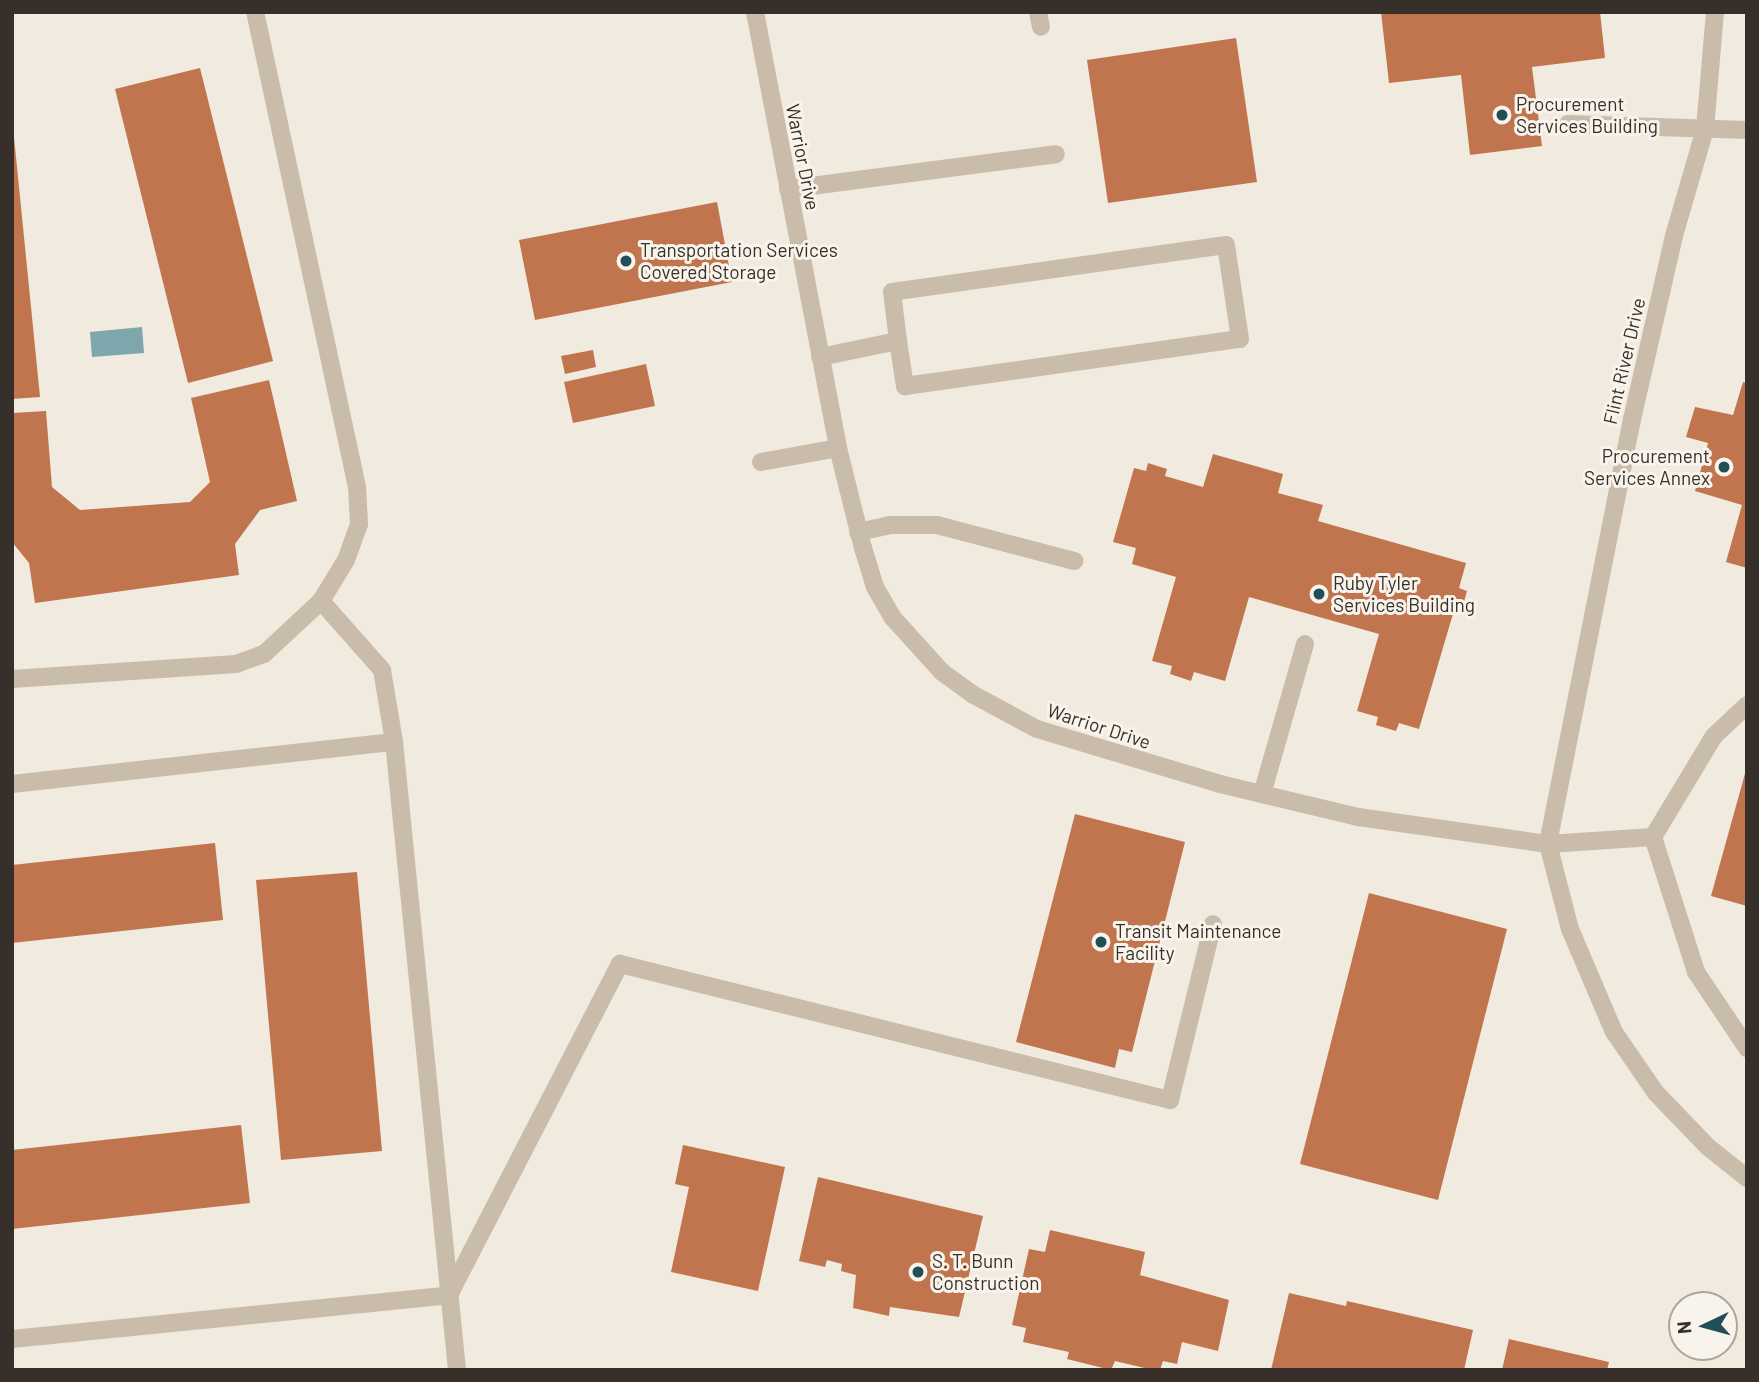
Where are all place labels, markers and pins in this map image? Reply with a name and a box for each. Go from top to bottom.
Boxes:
place label: Procurement Services Building [1516,93,1658,137]
marker: Procurement Services Building [1494,107,1510,123]
place label: Transportation Services Covered Storage [640,239,838,283]
marker: Transportation Services Covered Storage [618,253,634,269]
place label: Procurement Services Annex [1584,445,1710,489]
marker: Procurement Services Annex [1716,459,1732,475]
place label: Ruby Tyler Services Building [1333,572,1475,616]
marker: Ruby Tyler Services Building [1311,586,1327,602]
place label: Transit Maintenance Facility [1115,920,1281,964]
marker: Transit Maintenance Facility [1093,934,1109,950]
place label: S. T. Bunn Construction [932,1250,1039,1294]
marker: S. T. Bunn Construction [910,1264,926,1280]

